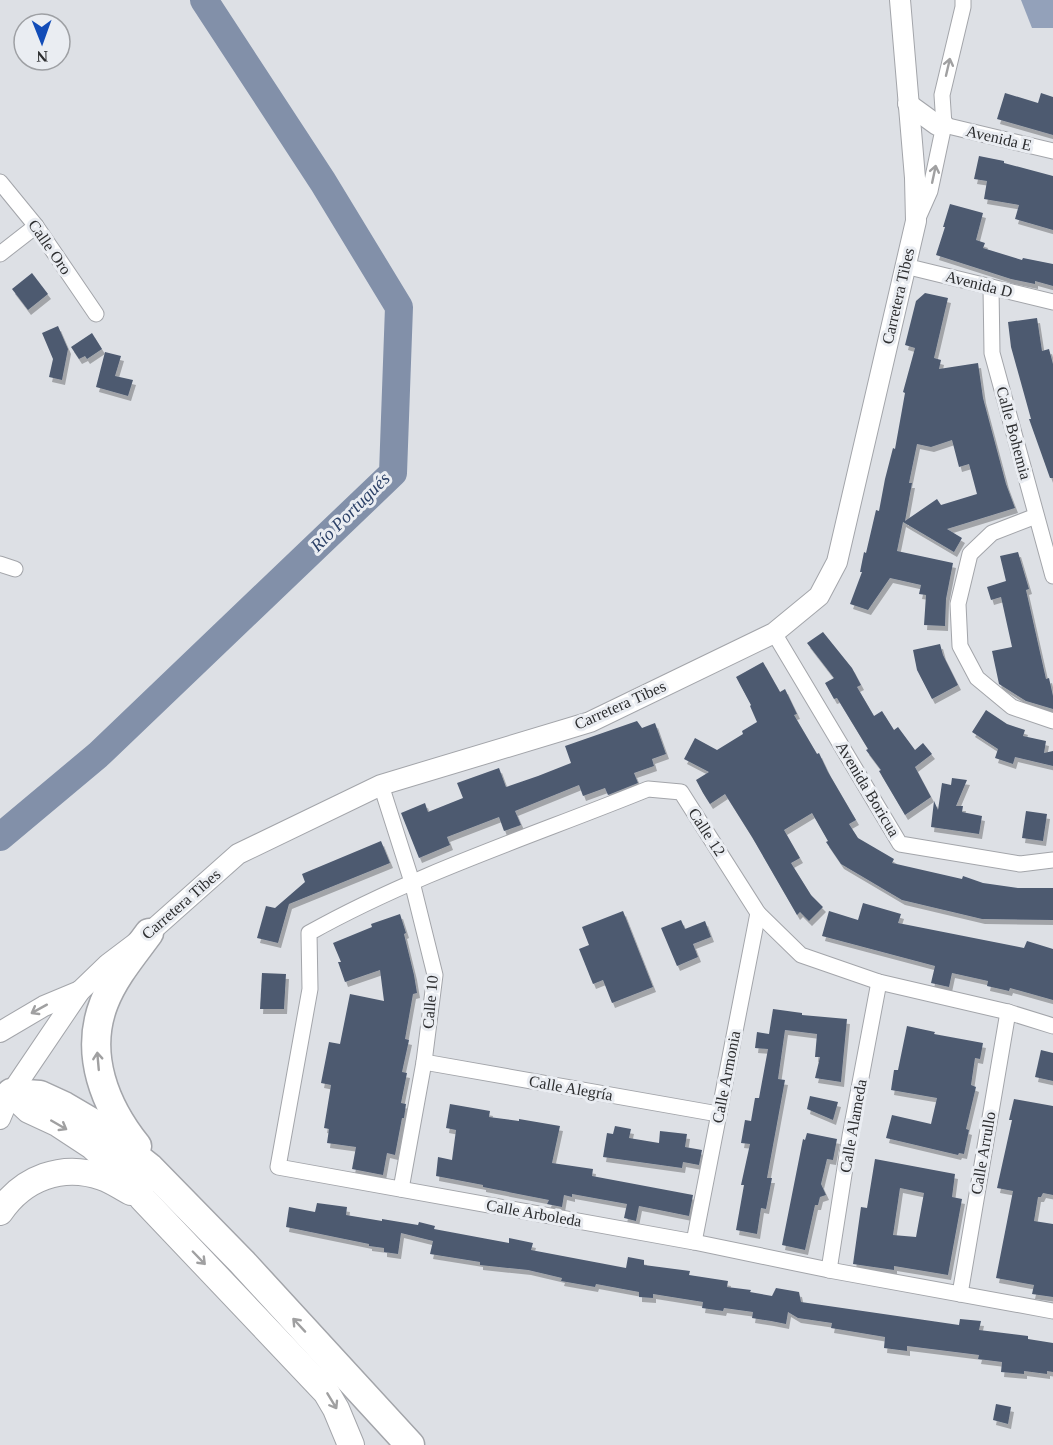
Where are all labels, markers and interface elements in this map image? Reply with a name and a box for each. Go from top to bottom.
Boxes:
north arrow [12,12,72,72]
text: N [36,48,48,65]
one-way arrow [943,58,954,78]
street label: Avenida E [965,122,1033,154]
one-way arrow [928,165,940,184]
street label: Calle Oro [25,216,75,278]
street label: Carretera Tibes [879,246,917,346]
street label: Avenida D [944,267,1014,301]
street label: Calle Bohemia [993,385,1035,481]
water label: Río Portugués [306,468,394,556]
street label: Carretera Tibes [572,677,668,733]
street label: Avenida Boricua [833,738,903,840]
street label: Calle 12 [685,805,729,859]
street label: Carretera Tibes [138,865,224,943]
street label: Calle 10 [419,974,441,1030]
one-way arrow [31,1004,48,1016]
street label: Calle Armonia [709,1029,743,1125]
one-way arrow [93,1051,104,1071]
street label: Calle Alegría [528,1072,614,1105]
street label: Calle Alameda [836,1078,870,1174]
street label: Calle Arrullo [967,1110,999,1196]
one-way arrow [51,1120,68,1132]
street label: Calle Arboleda [485,1196,583,1230]
one-way arrow [192,1250,206,1265]
one-way arrow [292,1317,307,1332]
one-way arrow [326,1392,338,1409]

